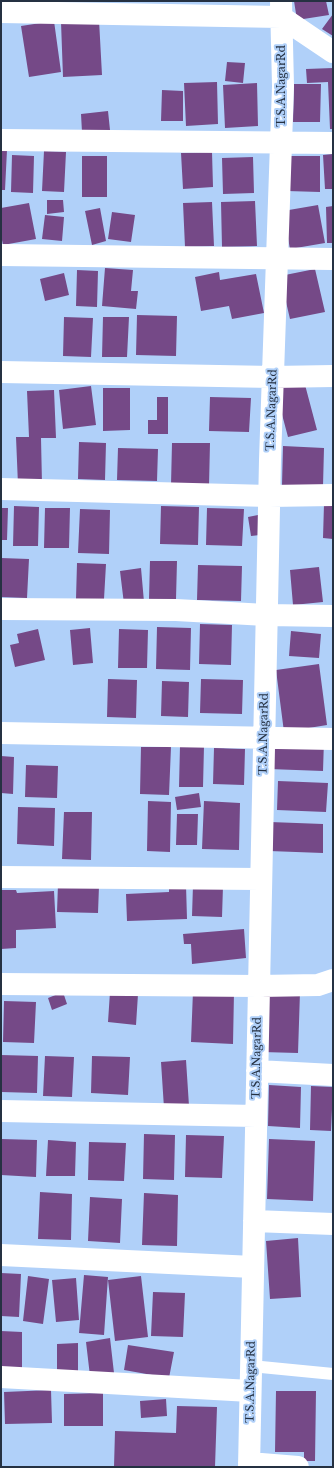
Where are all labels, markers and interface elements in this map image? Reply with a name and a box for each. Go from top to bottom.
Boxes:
street label: T.S.A.NagarRd [275,45,289,127]
street label: T.S.A.NagarRd [264,369,280,451]
street label: T.S.A.NagarRd [257,693,271,775]
street label: T.S.A.NagarRd [250,1017,264,1099]
street label: T.S.A.NagarRd [244,1341,258,1423]

